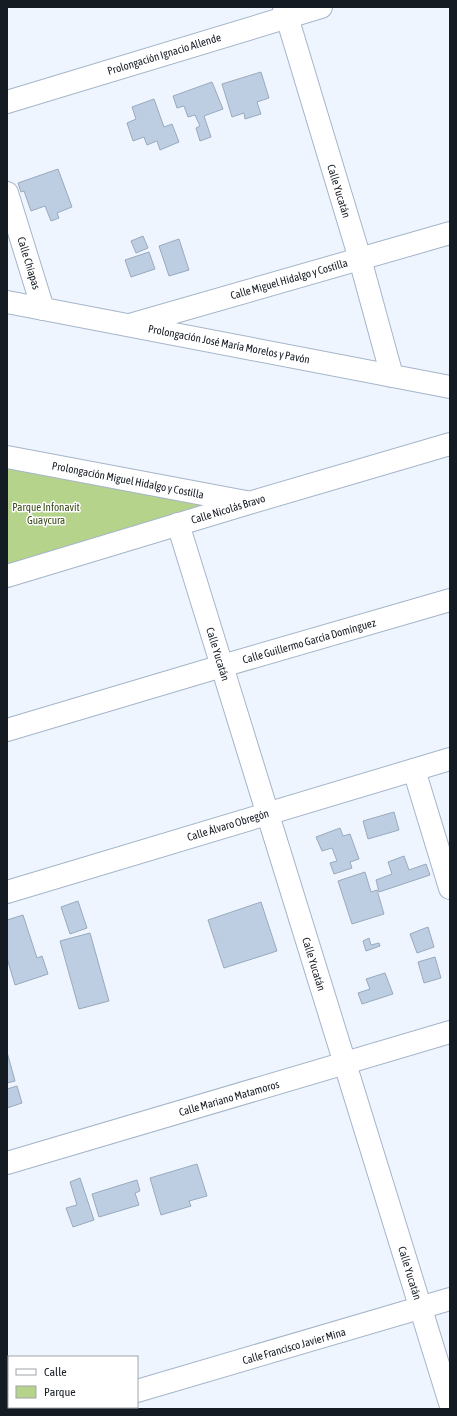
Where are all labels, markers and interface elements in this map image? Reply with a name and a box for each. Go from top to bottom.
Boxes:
street label: Prolongación Ignacio Allende [106,31,222,77]
street label: Calle Yucatán [325,163,353,219]
street label: Calle Chiapas [15,235,43,291]
street label: Calle Miguel Hidalgo y Costilla [229,256,349,302]
street label: Prolongación José María Morelos y Pavón [147,322,311,366]
street label: Prolongación Miguel Hidalgo y Costilla [51,459,205,501]
street label: Calle Nicolás Bravo [189,492,267,526]
park label: Parque Infonavit Guaycura [12,501,80,526]
street label: Calle Guillermo García Domínguez [241,616,377,666]
street label: Calle Yucatán [204,626,232,682]
street label: Calle Álvaro Obregón [186,807,270,843]
street label: Calle Yucatán [300,936,328,992]
street label: Calle Mariano Matamoros [177,1078,281,1118]
street label: Calle Yucatán [396,1245,424,1301]
street label: Calle Francisco Javier Mina [241,1325,347,1367]
legend [8,1356,138,1408]
text: Calle [44,1365,67,1379]
text: Parque [44,1385,76,1399]

